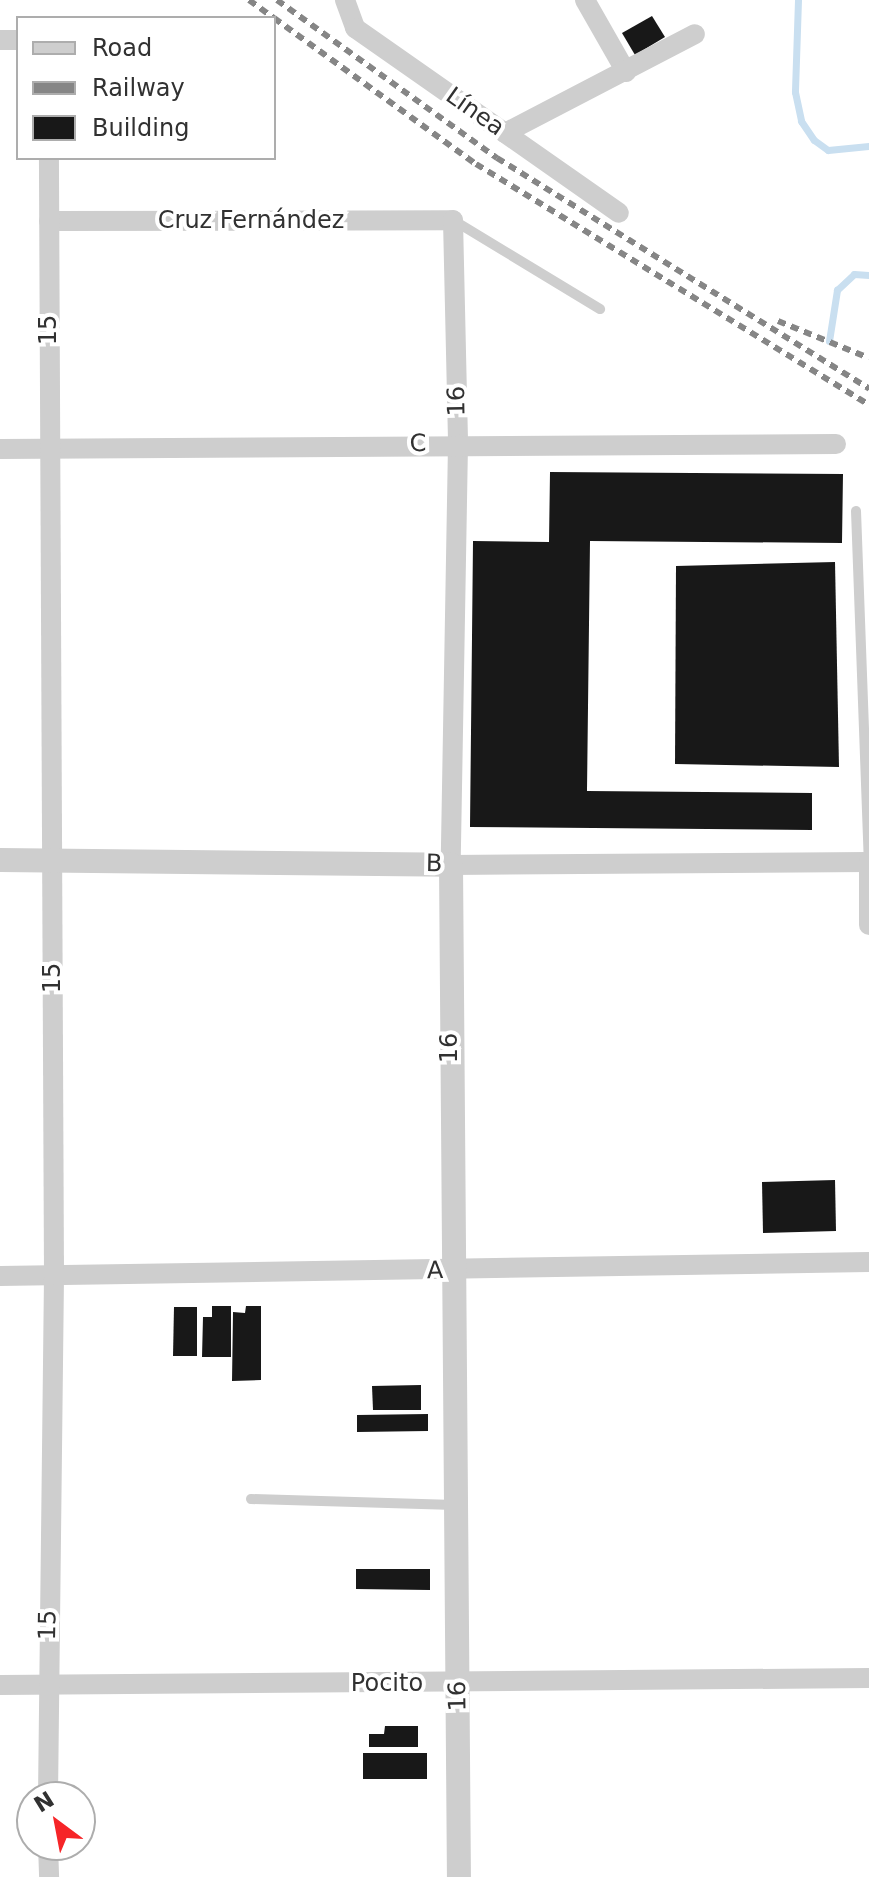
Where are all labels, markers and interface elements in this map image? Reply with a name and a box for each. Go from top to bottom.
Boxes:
legend [16,16,276,160]
text: Road [92,34,152,62]
text: Railway [92,74,185,102]
street label: Línea [440,82,510,142]
text: Building [92,114,189,142]
street label: Cruz Fernández [158,207,344,235]
street label: 15 [35,315,63,345]
street label: 16 [442,385,472,417]
street label: C [409,429,427,459]
street label: B [426,849,442,879]
street label: 15 [39,963,67,993]
street label: 16 [436,1033,464,1063]
street label: A [427,1256,443,1286]
street label: 15 [33,1609,63,1641]
street label: Pocito [351,1670,423,1698]
street label: 16 [443,1680,473,1712]
north arrow [16,1781,96,1861]
text: N [30,1786,59,1817]

